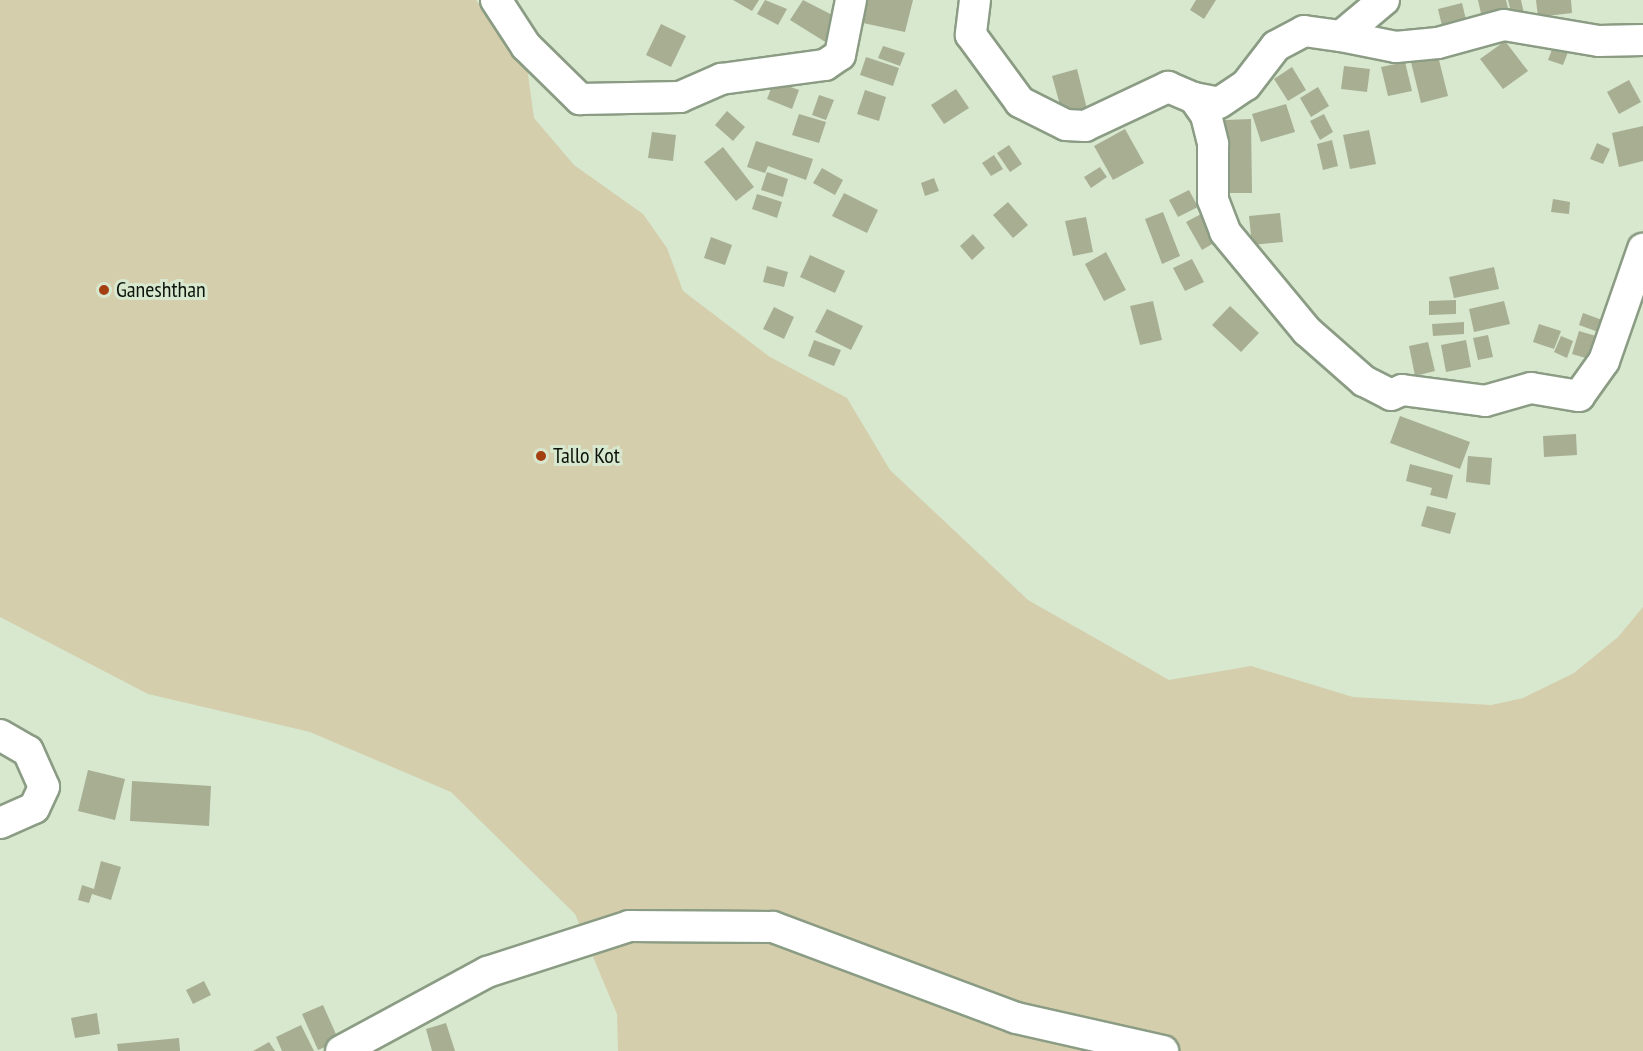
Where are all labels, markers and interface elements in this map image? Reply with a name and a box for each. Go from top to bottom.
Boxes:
place label: Ganeshthan [116,277,206,303]
marker: Ganeshthan [97,283,111,297]
place label: Tallo Kot [553,443,620,469]
marker: Tallo Kot [534,449,548,463]

